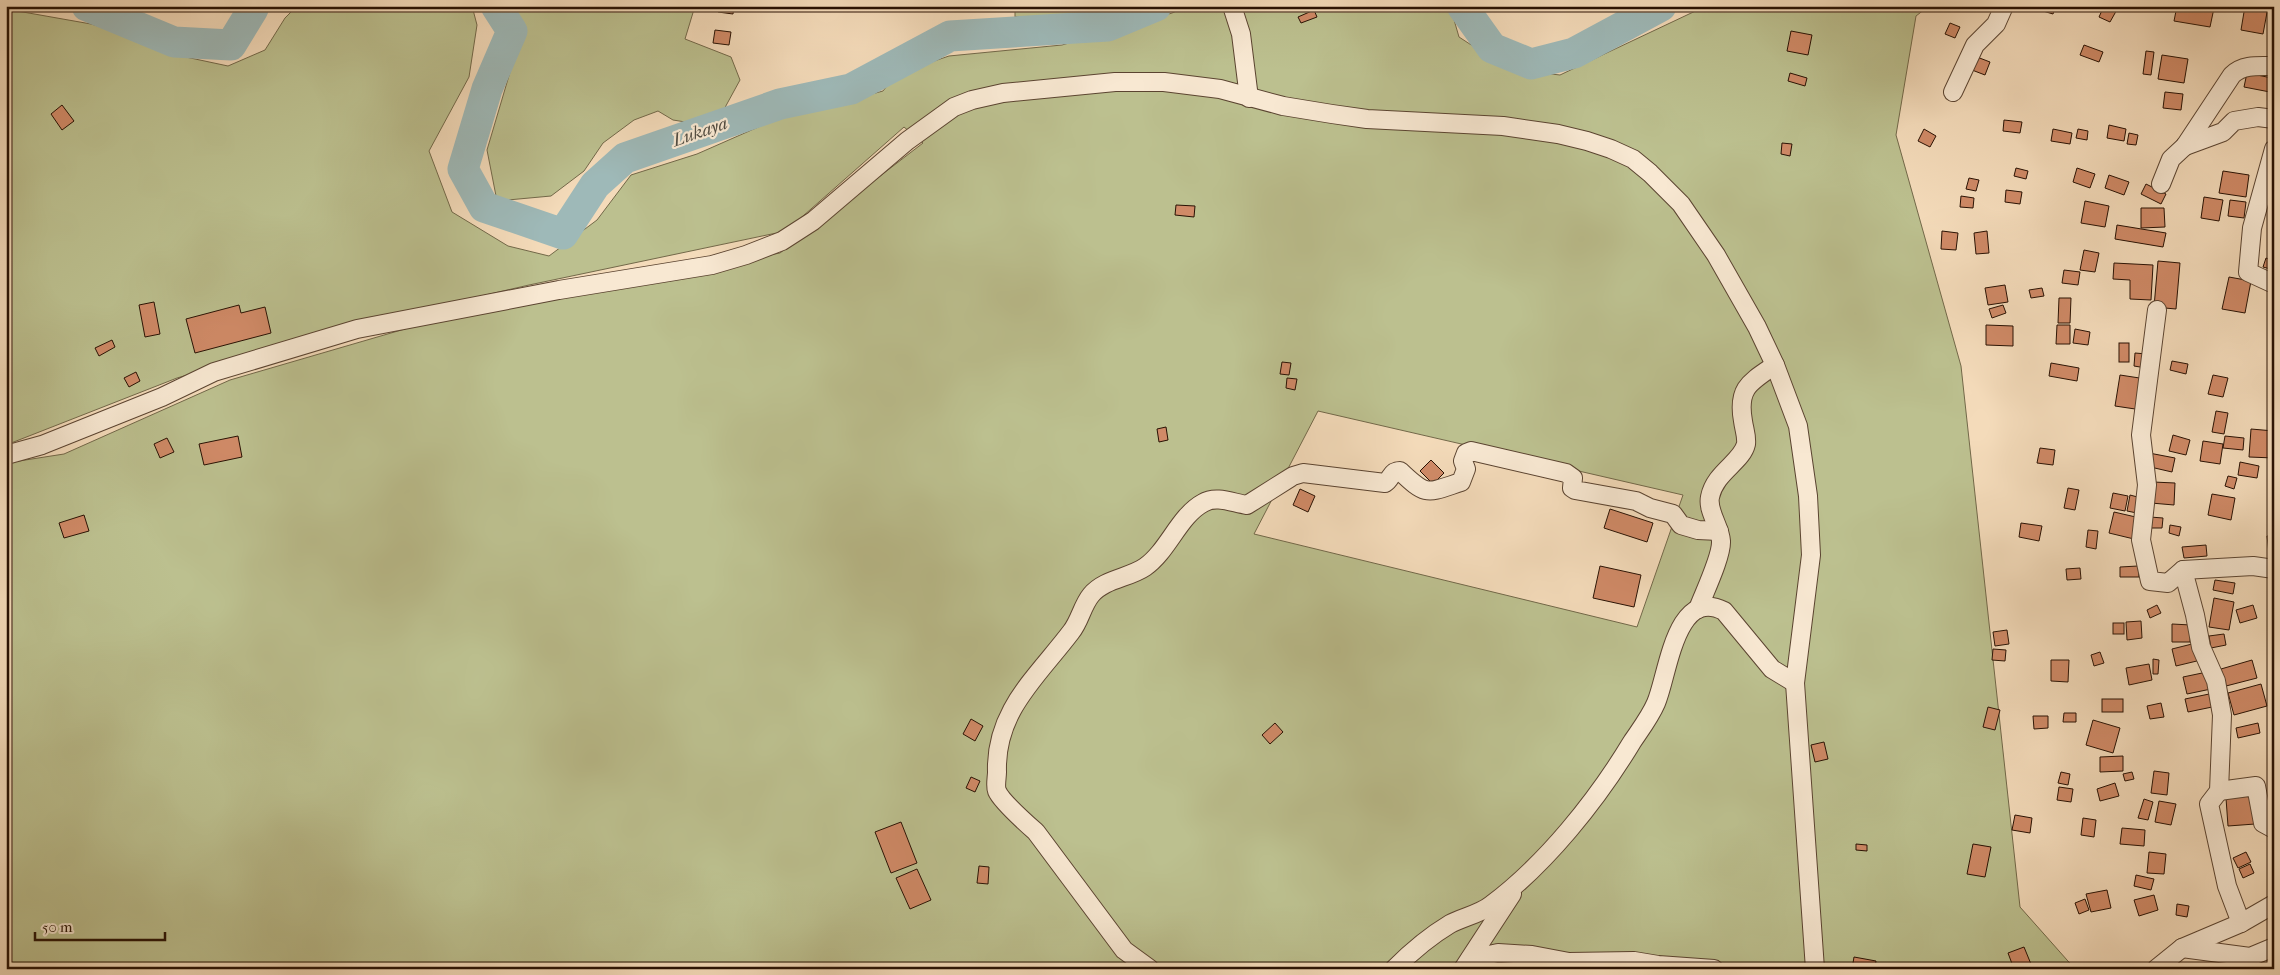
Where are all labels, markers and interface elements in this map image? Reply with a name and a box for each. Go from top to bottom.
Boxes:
water label: Lukaya [668,113,730,152]
scale bar [35,910,165,942]
text: 50 m [42,918,73,936]

